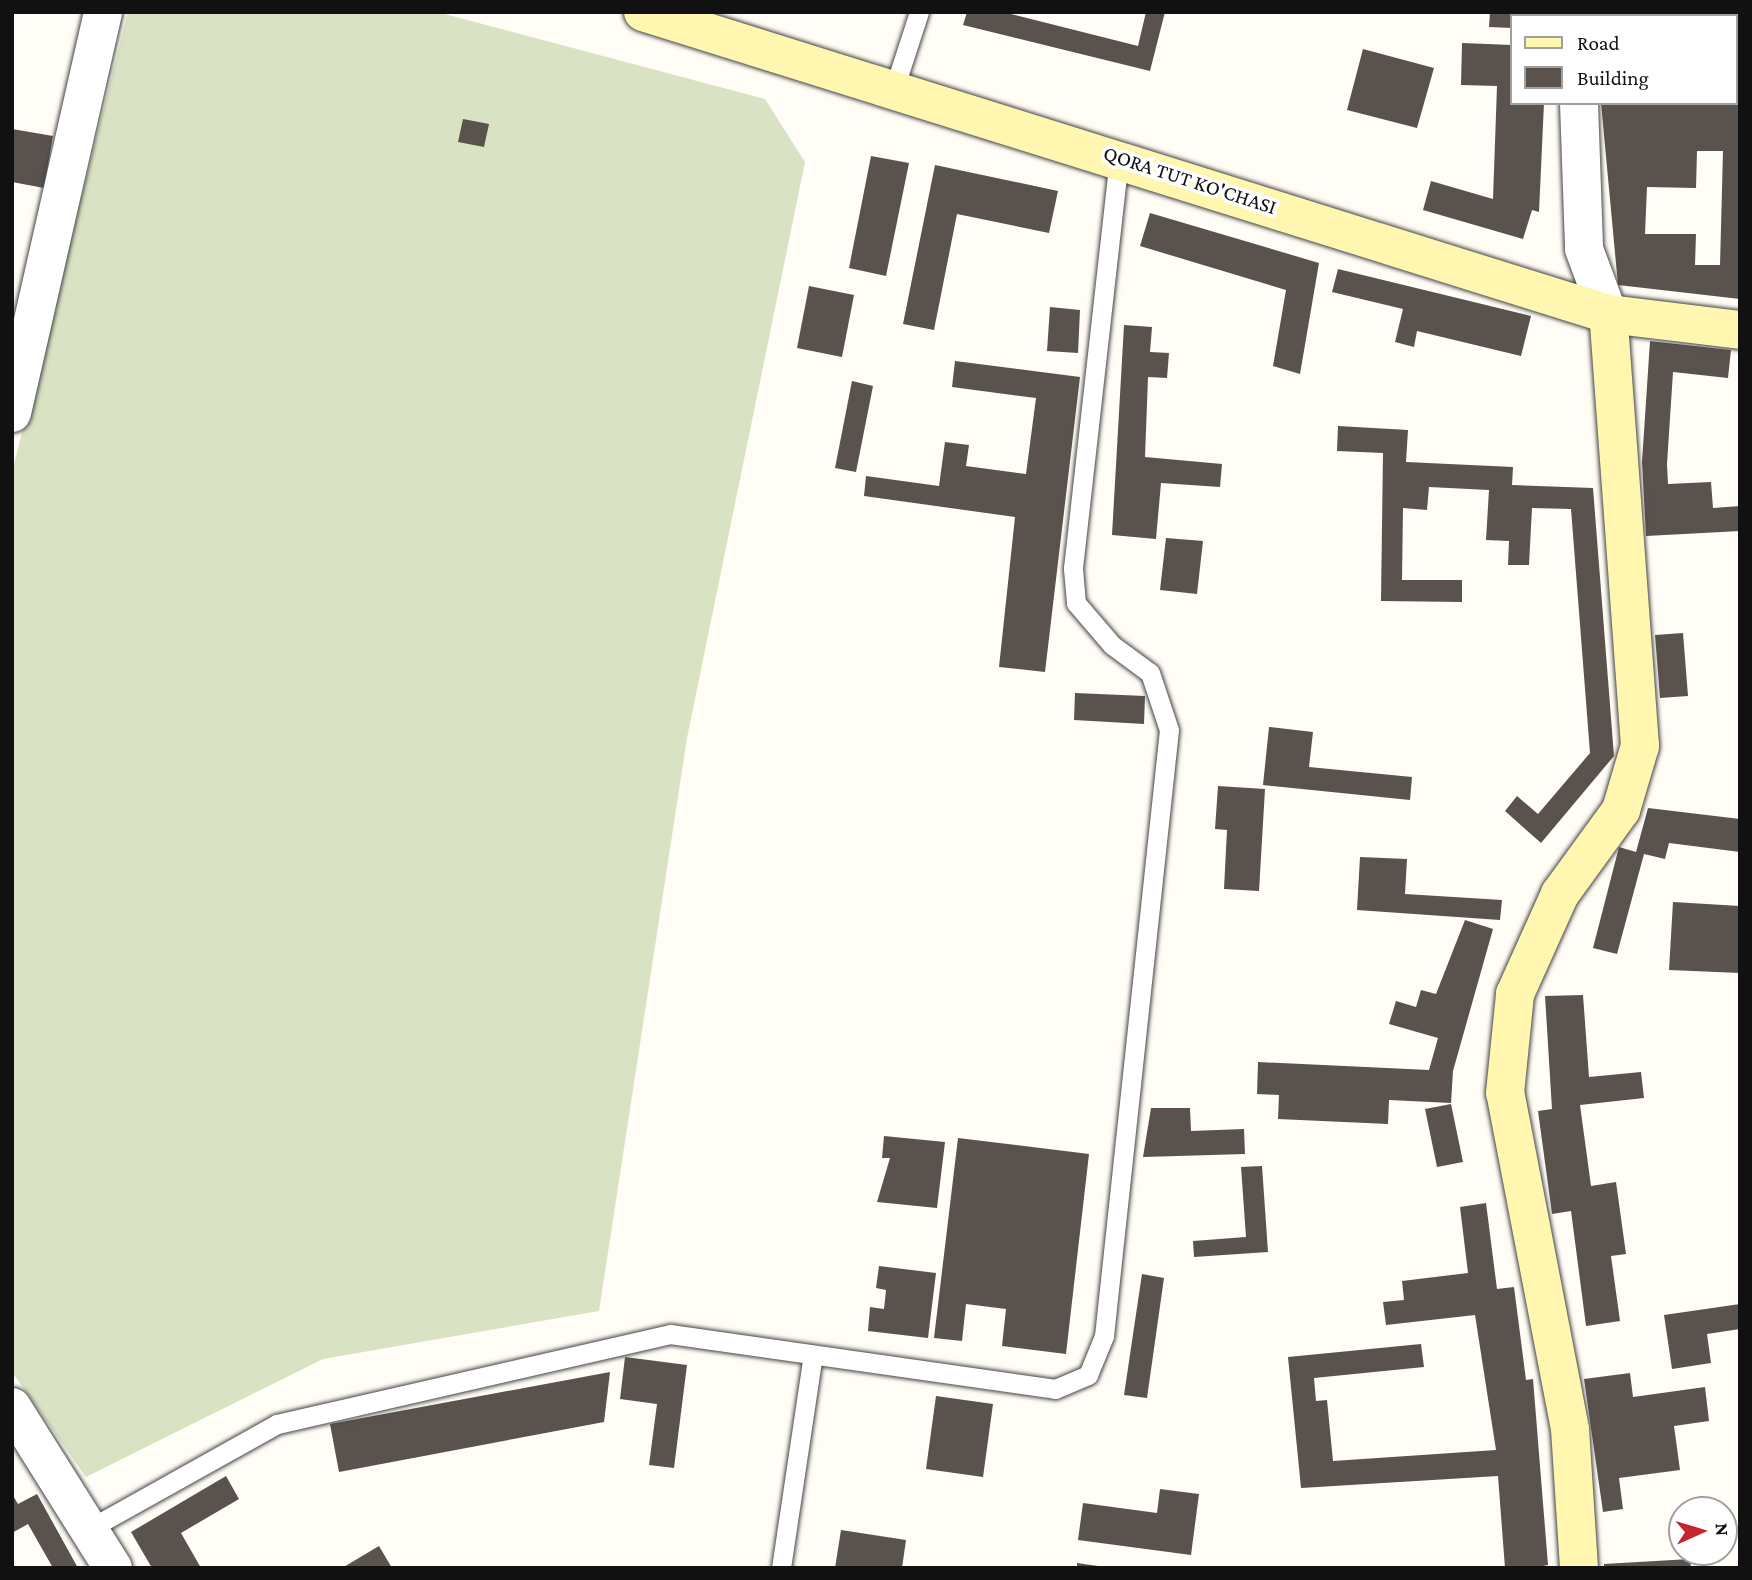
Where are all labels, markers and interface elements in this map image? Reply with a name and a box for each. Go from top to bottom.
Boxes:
legend [1510,14,1738,105]
text: Road [1577,31,1620,55]
text: Building [1577,66,1649,90]
street label: QORA TUT KO'CHASI [1100,140,1280,220]
north arrow [1668,1496,1738,1566]
text: N [1712,1522,1733,1537]

